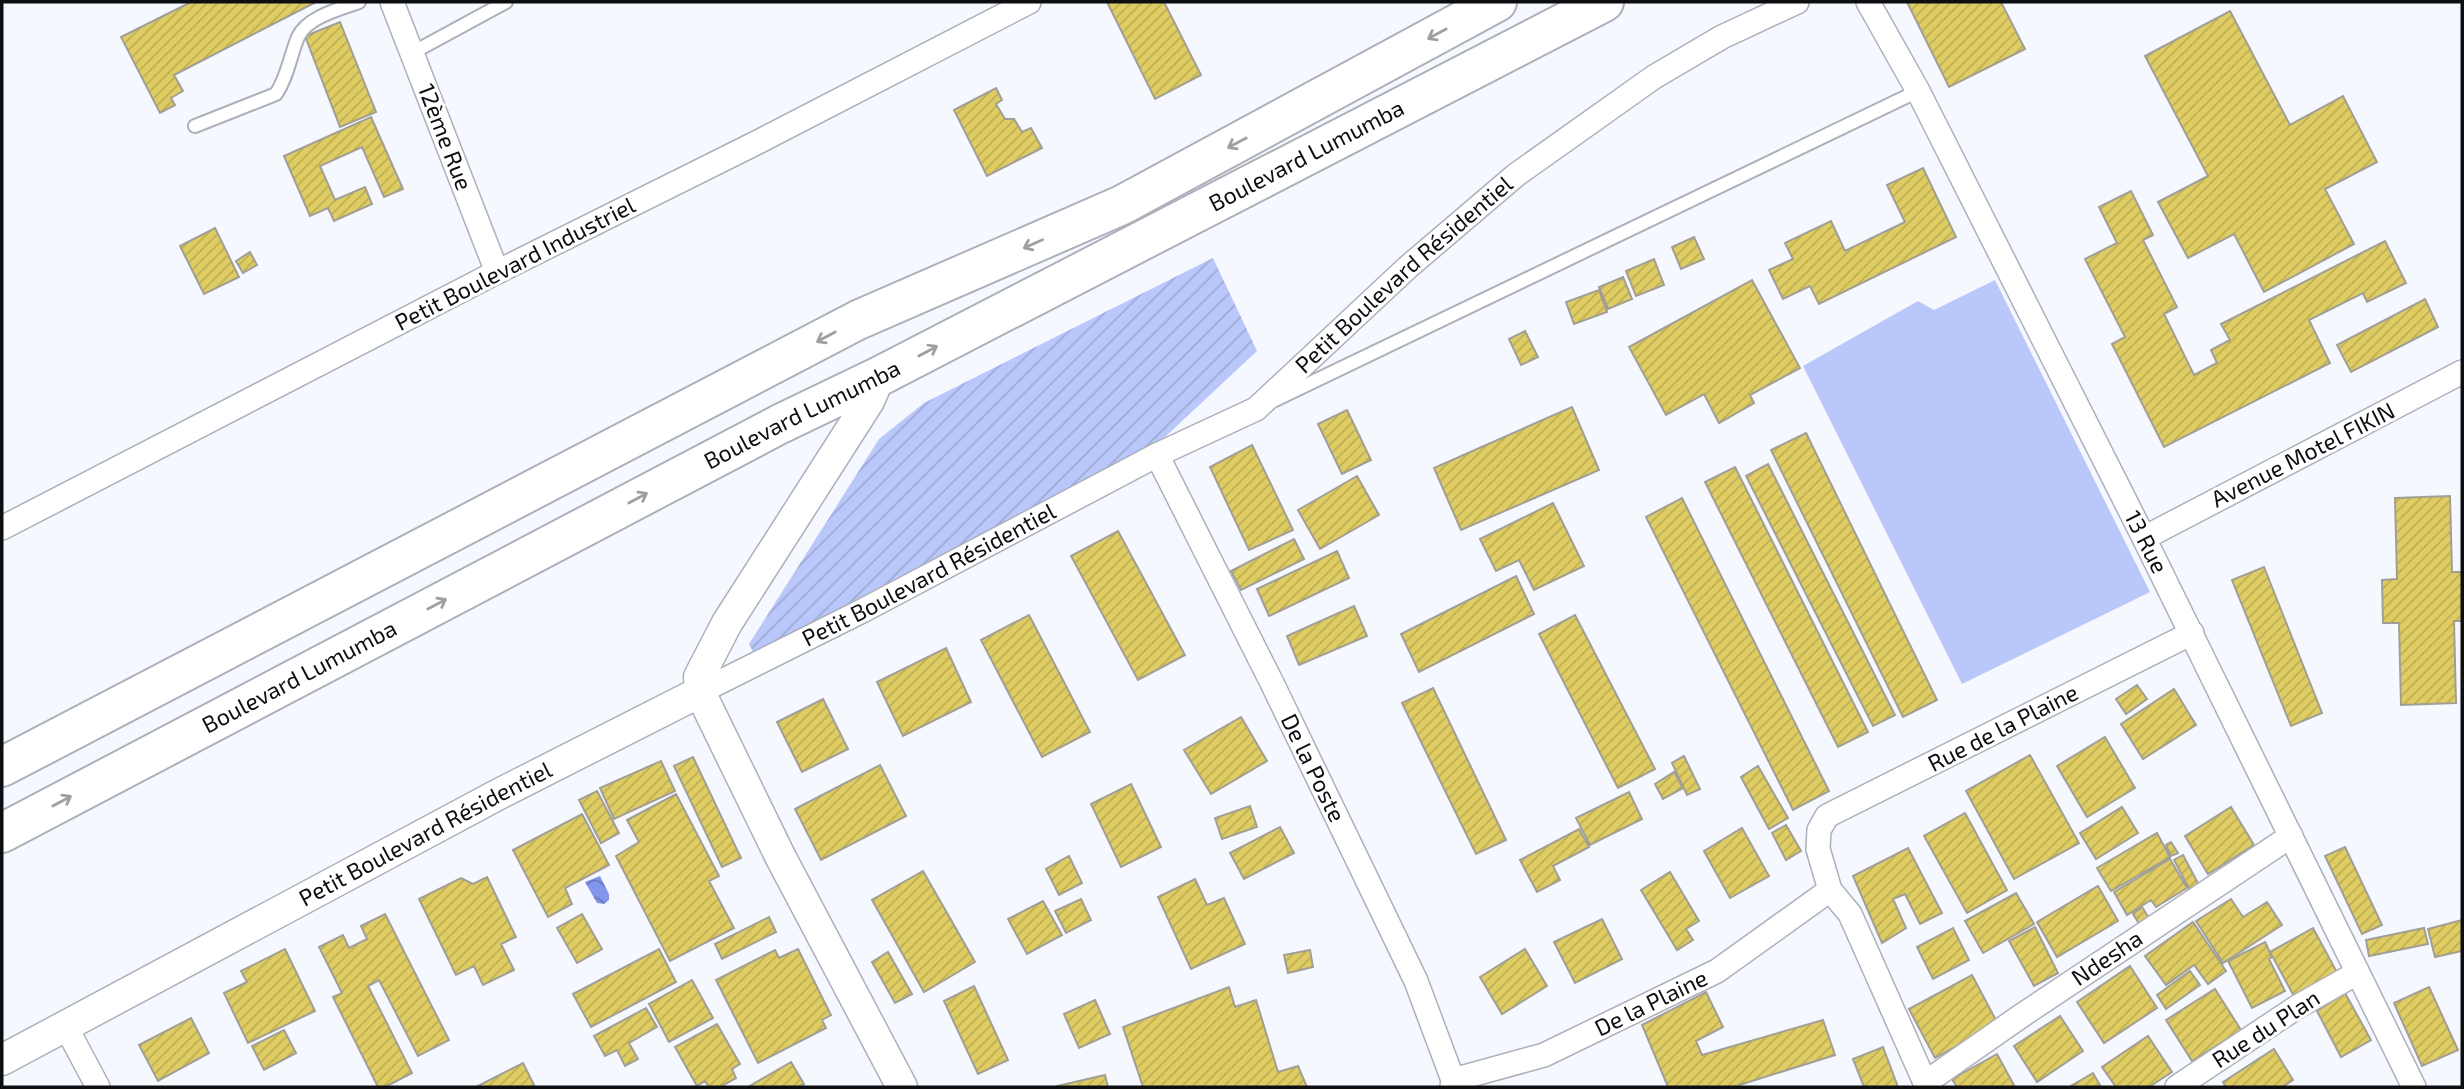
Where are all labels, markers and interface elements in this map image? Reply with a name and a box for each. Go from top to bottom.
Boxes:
one-way arrow [1427,27,1447,41]
street label: 12ème Rue [413,79,479,194]
street label: Boulevard Lumumba [1204,93,1408,217]
one-way arrow [1227,136,1247,150]
street label: Petit Boulevard Résidentiel [1289,169,1518,378]
street label: Petit Boulevard Industriel [390,190,640,336]
one-way arrow [1023,238,1044,251]
one-way arrow [816,331,837,345]
one-way arrow [917,343,938,357]
street label: Boulevard Lumumba [699,353,905,475]
street label: Avenue Motel FIKIN [2206,396,2399,512]
one-way arrow [627,491,648,504]
street label: Petit Boulevard Résidentiel [797,496,1060,652]
street label: 13 Rue [2119,505,2175,578]
one-way arrow [426,597,447,610]
street label: Boulevard Lumumba [197,613,401,738]
street label: Rue de la Plaine [1923,677,2082,777]
street label: De la Poste [1276,709,1352,826]
street label: Petit Boulevard Résidentiel [294,755,556,912]
one-way arrow [51,794,72,808]
street label: Ndesha [2066,923,2147,991]
street label: De la Plaine [1590,963,1711,1041]
street label: Rue du Plan [2206,983,2325,1073]

